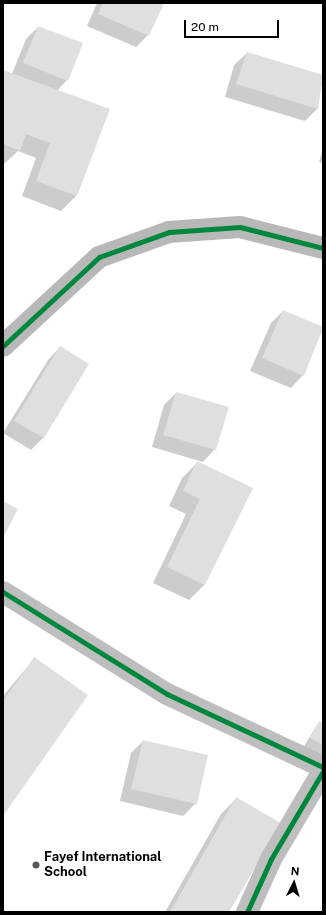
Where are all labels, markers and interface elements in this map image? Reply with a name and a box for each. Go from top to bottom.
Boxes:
scale bar [186,12,281,38]
text: 20 m [191,20,219,34]
place label: Fayef International School [44,850,161,881]
marker: Fayef International School [31,860,41,870]
north arrow [274,863,314,903]
text: N [290,865,300,877]

